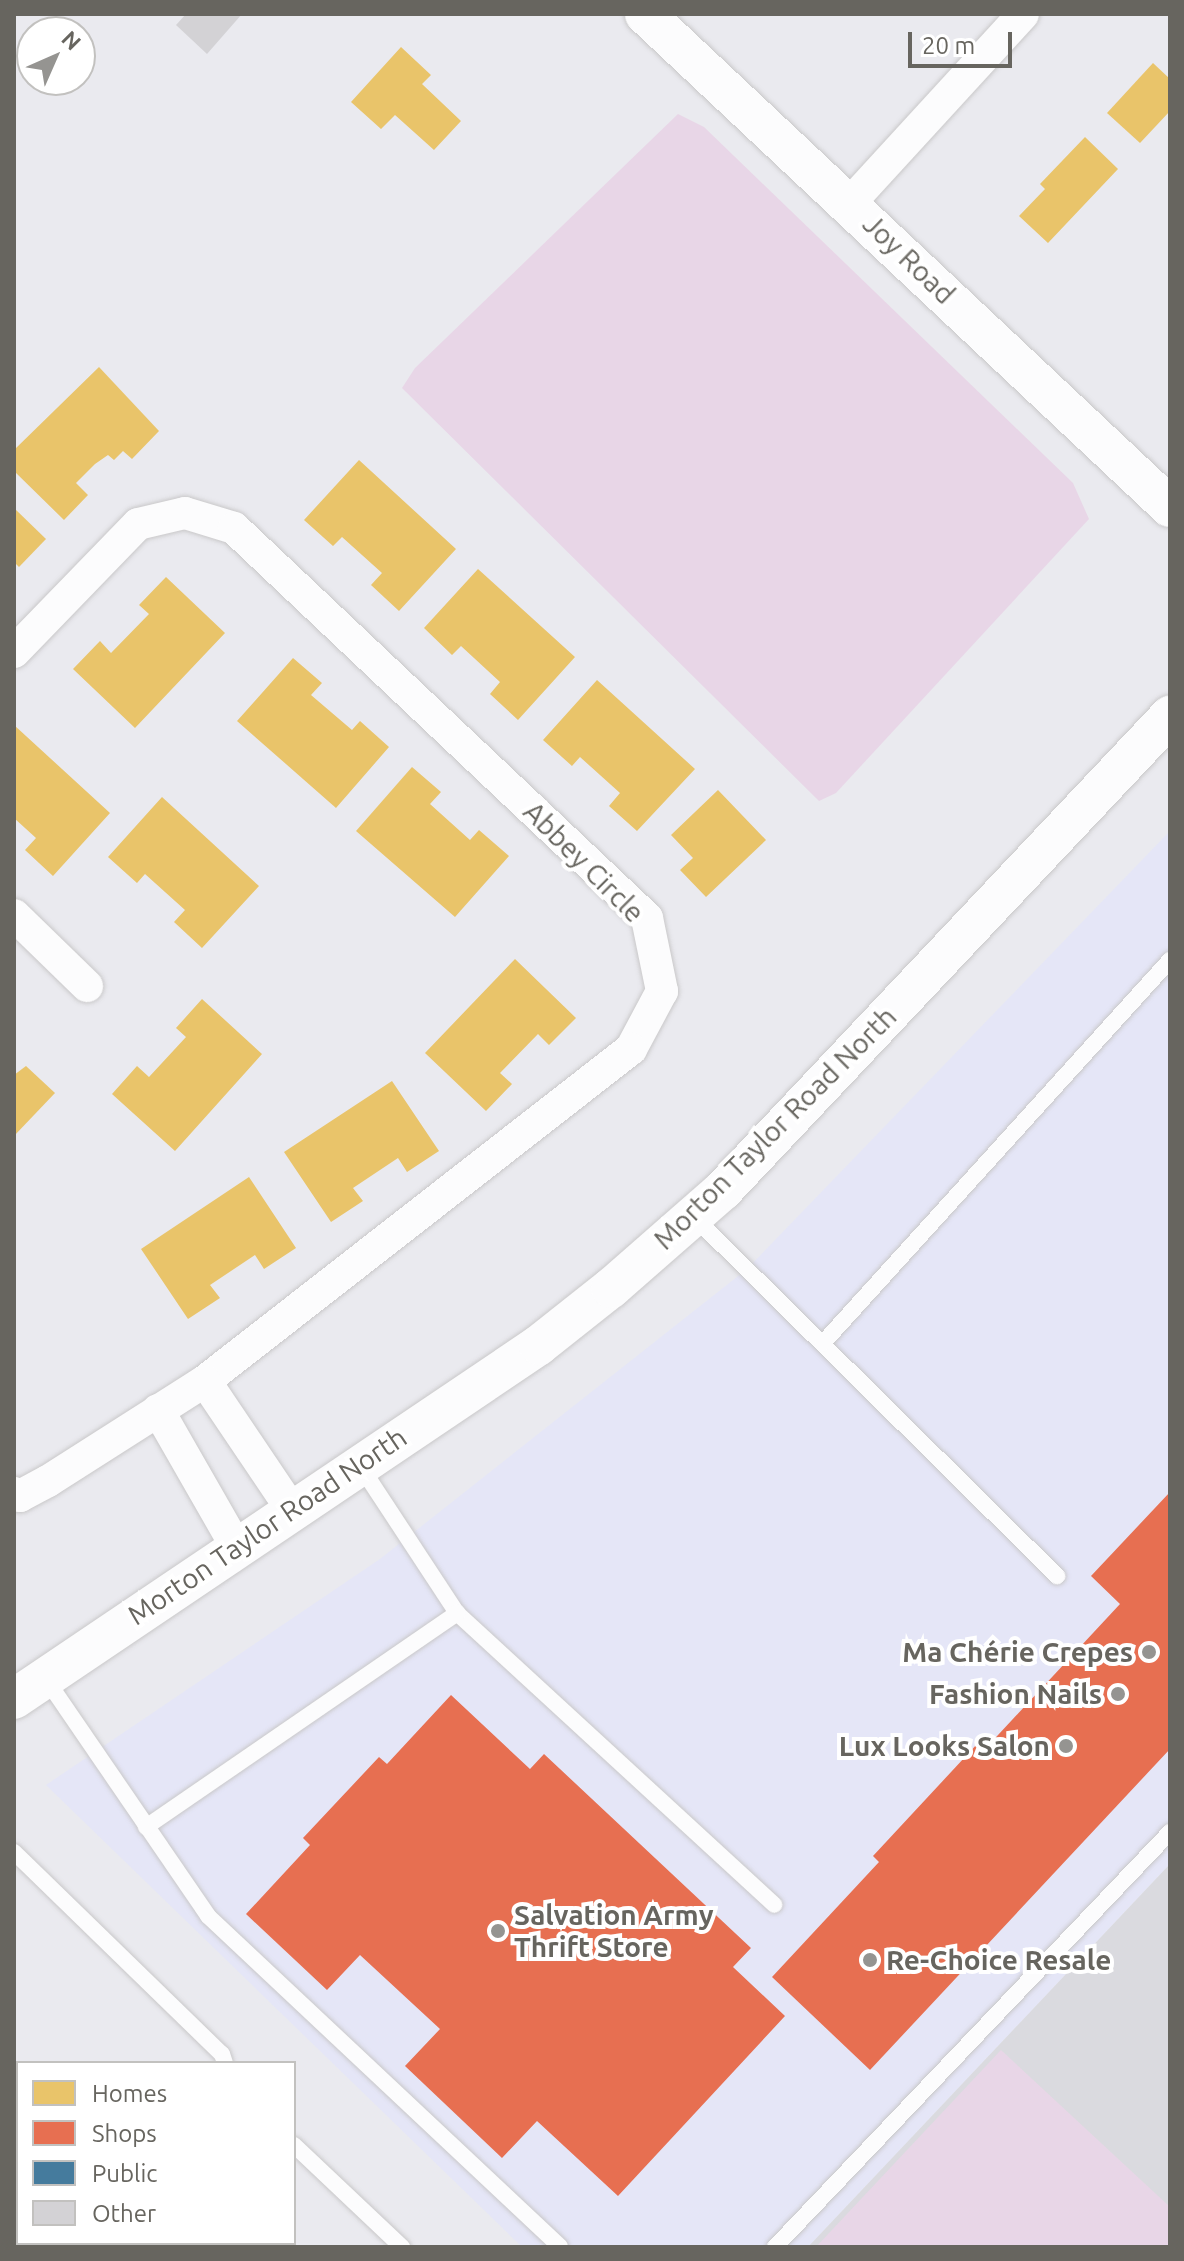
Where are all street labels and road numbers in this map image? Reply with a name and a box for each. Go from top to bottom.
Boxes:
street label: Joy Road [856,207,962,311]
street label: Abbey Circle [517,795,651,929]
street label: Morton Taylor Road North [647,1000,903,1256]
street label: Morton Taylor Road North [121,1420,413,1632]

